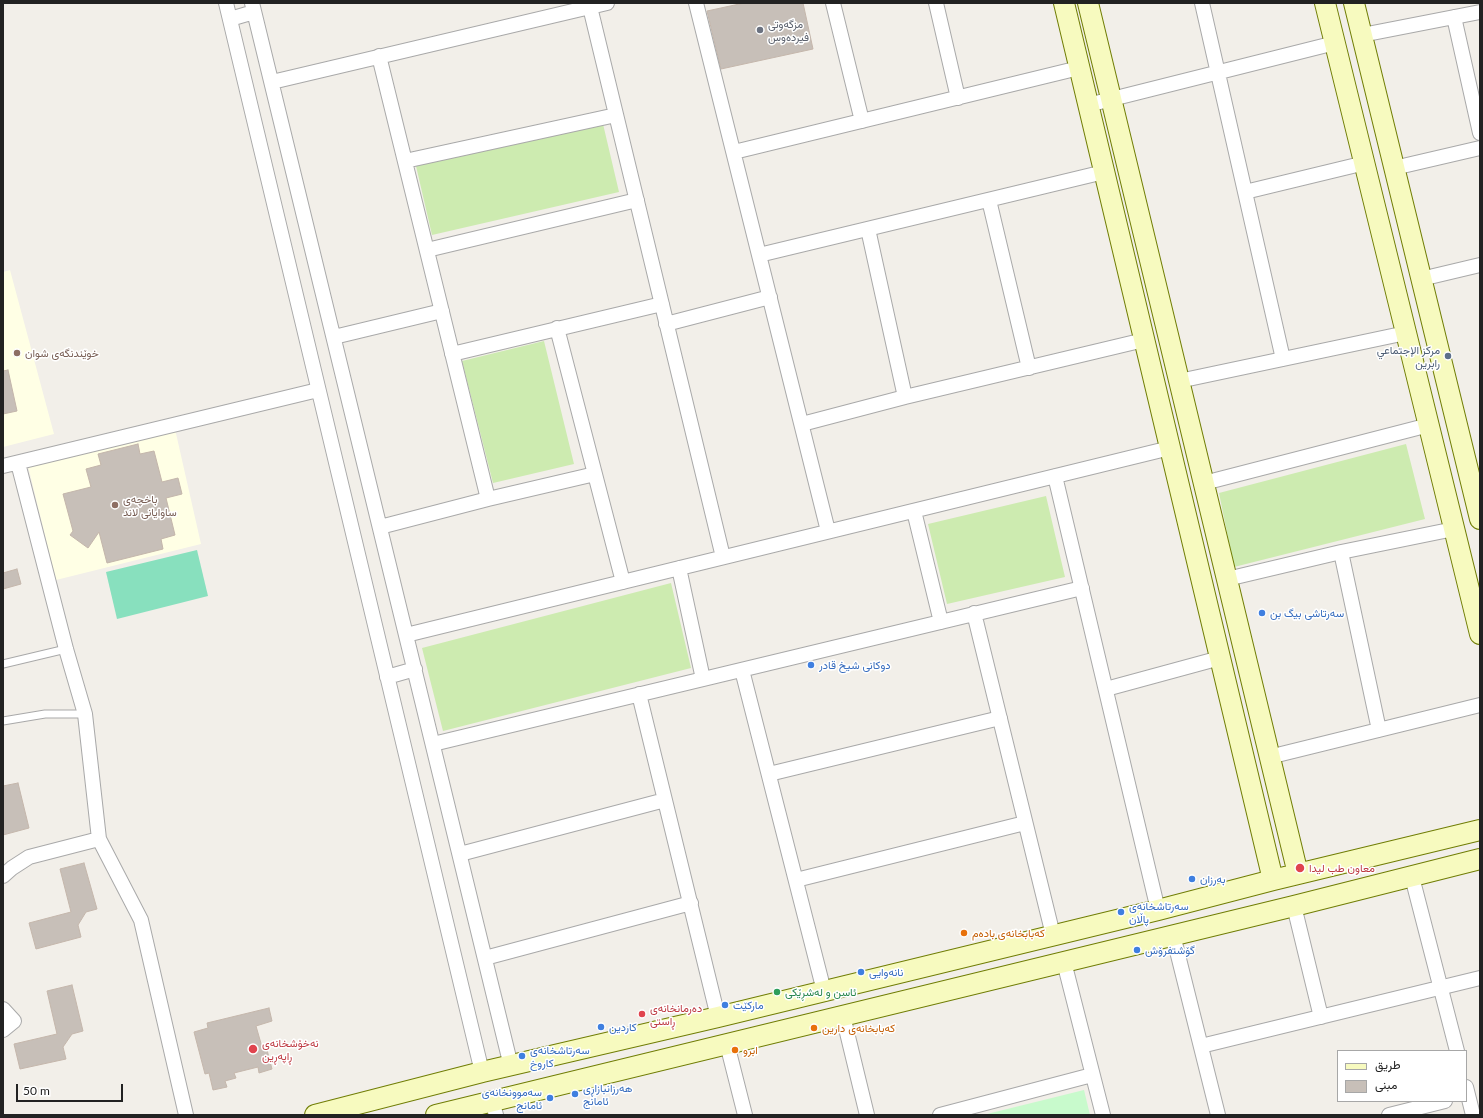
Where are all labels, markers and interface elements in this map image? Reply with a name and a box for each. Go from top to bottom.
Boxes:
place label: مزگە‌وتی فیردە‌وس [768,17,809,43]
marker: مزگە‌وتی فیردە‌وس [755,25,765,35]
place label: مركز الإجتماعي رابرين [1377,343,1440,369]
place label: خوێندنگەی شوان [25,346,99,360]
marker: خوێندنگەی شوان [12,348,22,358]
marker: مركز الإجتماعي رابرين [1443,351,1453,361]
place label: باخچەی ساوایانی لاند [123,492,177,518]
marker: باخچەی ساوایانی لاند [110,500,120,510]
place label: سەرتاشی بیگ بن [1270,606,1344,620]
marker: سەرتاشی بیگ بن [1257,608,1267,618]
place label: دوکانی شیخ قادر [819,658,891,672]
marker: دوکانی شیخ قادر [806,660,816,670]
place label: معاون طب لیدا [1309,861,1375,875]
marker: معاون طب لیدا [1294,862,1306,874]
place label: بەرزان [1200,872,1226,886]
marker: بەرزان [1187,874,1197,884]
place label: سەرتاشخانەی پاڵان [1129,899,1189,925]
marker: سەرتاشخانەی پاڵان [1116,907,1126,917]
place label: کەبابخانەی بادەم [972,926,1045,940]
marker: کەبابخانەی بادەم [959,928,969,938]
place label: گۆشتفرۆش [1145,943,1195,957]
marker: گۆشتفرۆش [1132,945,1142,955]
place label: نانەوایی [869,965,903,979]
marker: نانەوایی [856,967,866,977]
place label: ئاسن و لەشڕێکی [785,985,856,999]
marker: ئاسن و لەشڕێکی [772,987,782,997]
place label: مارکێت [733,998,764,1012]
marker: مارکێت [720,1000,730,1010]
place label: دەرمانخانەی ڕاستی [650,1001,702,1027]
marker: دەرمانخانەی ڕاستی [637,1009,647,1019]
place label: كاردين [609,1020,637,1034]
place label: کەبابخانەی دارین [822,1021,895,1035]
marker: كاردين [596,1022,606,1032]
marker: کەبابخانەی دارین [809,1023,819,1033]
place label: نەخۆشخانەی ڕاپەڕین [262,1036,319,1062]
marker: نەخۆشخانەی ڕاپەڕین [247,1043,259,1055]
place label: سەرتاشخانەی کاروخ [530,1043,590,1069]
place label: ابرو [743,1043,758,1057]
marker: ابرو [730,1045,740,1055]
legend [1337,1050,1467,1102]
marker: سەرتاشخانەی کاروخ [517,1051,527,1061]
text: طريق [1375,1057,1400,1072]
scale bar [18,1076,125,1102]
text: مبنى [1375,1077,1397,1092]
place label: هەرزانبازاڕی ئامانج [583,1081,632,1107]
text: 50 m [23,1083,50,1098]
place label: سەموونخانەی ئامانج [482,1085,542,1111]
marker: هەرزانبازاڕی ئامانج [570,1089,580,1099]
marker: سەموونخانەی ئامانج [545,1093,555,1103]

